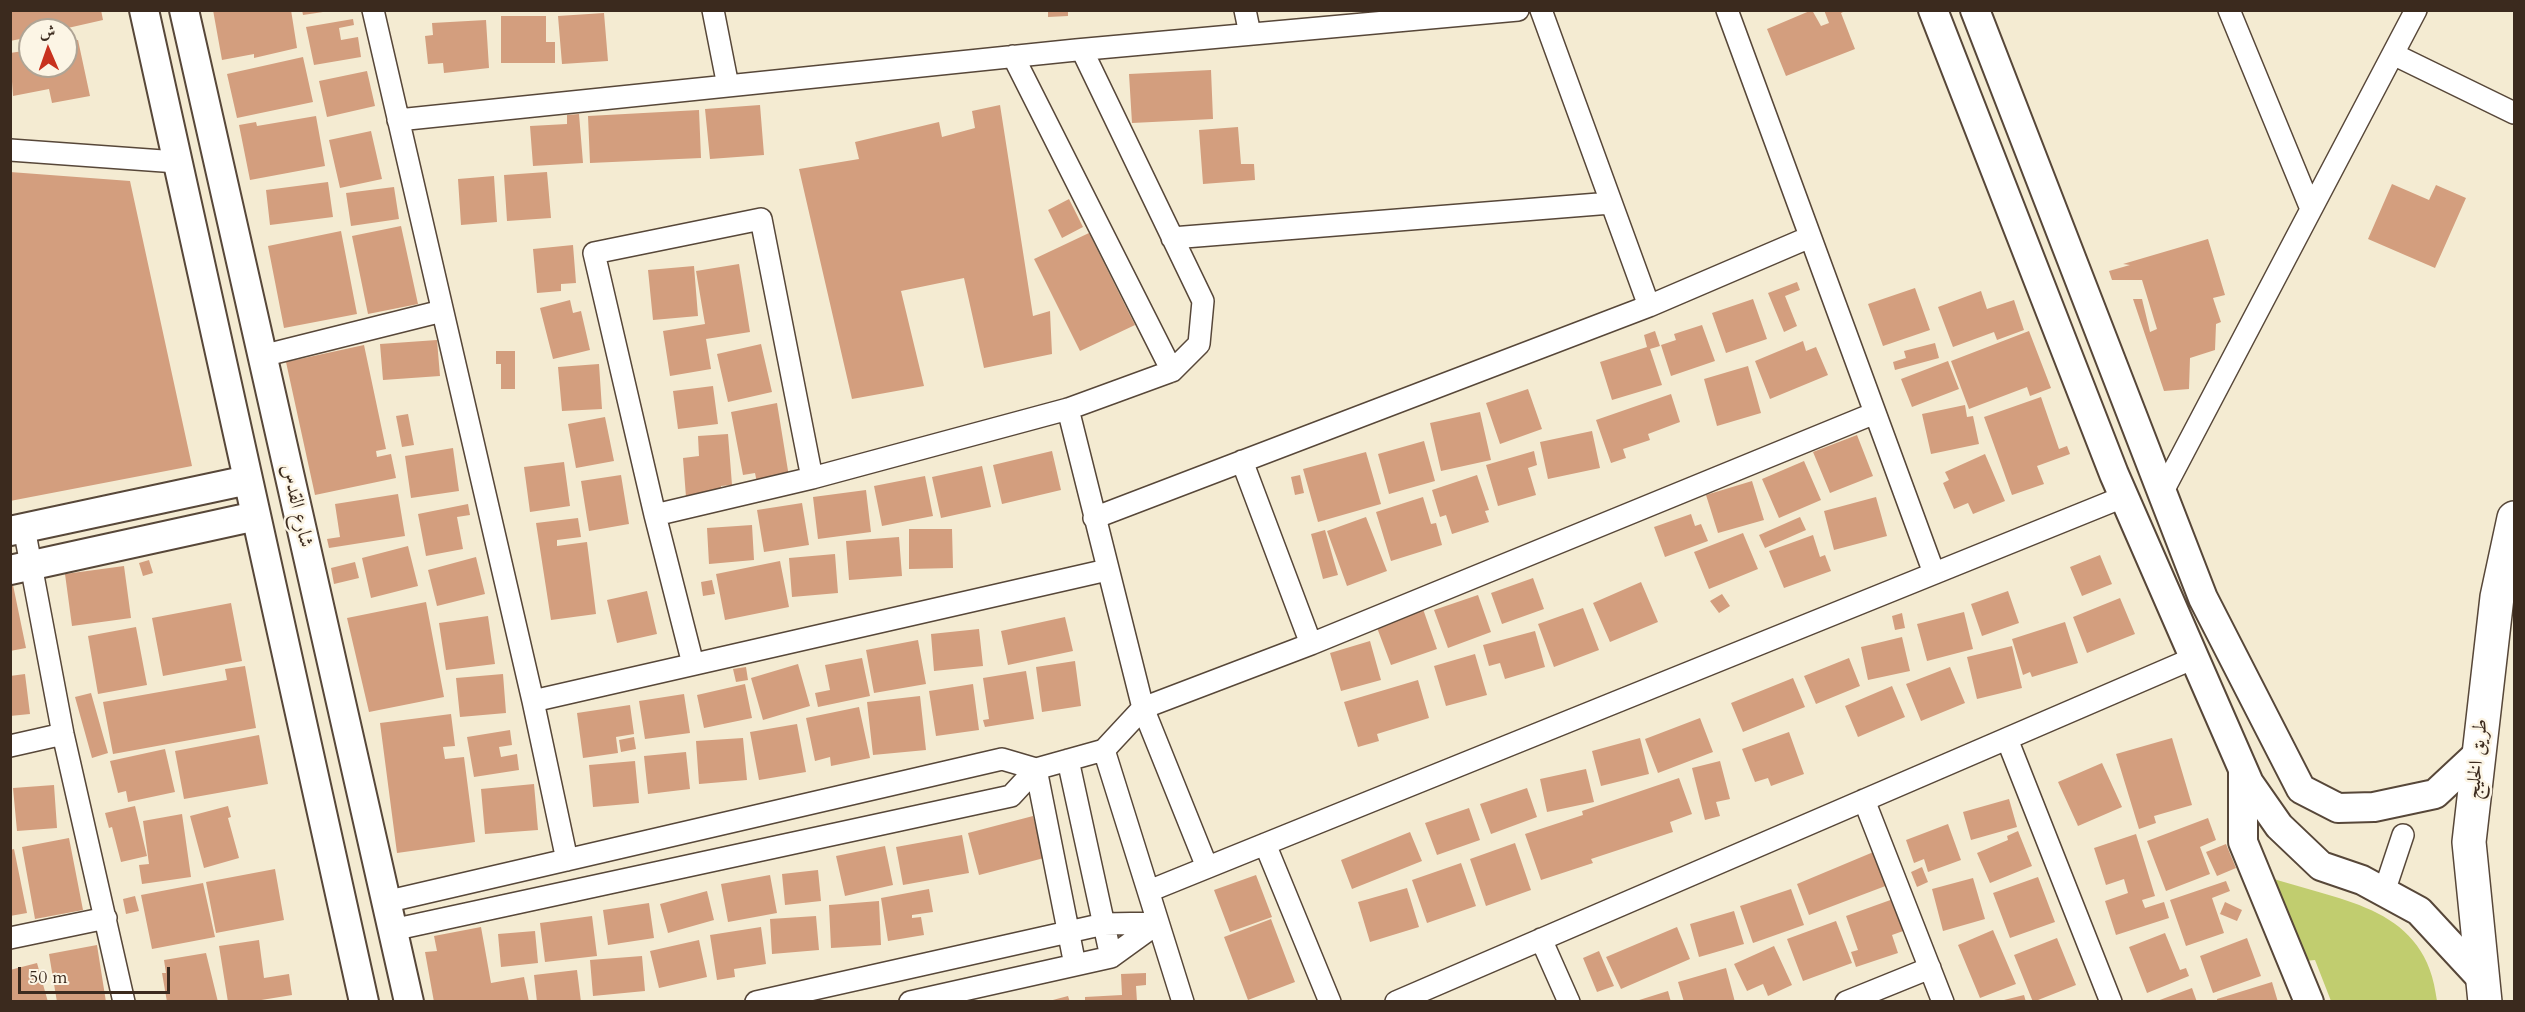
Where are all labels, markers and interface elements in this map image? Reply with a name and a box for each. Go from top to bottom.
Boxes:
north arrow [18,18,78,78]
text: ش [39,21,56,43]
street label: شارع القدس [275,462,317,550]
street label: طريق الخليج [2462,718,2494,800]
scale bar [21,955,172,993]
text: 50 m [29,965,68,990]

